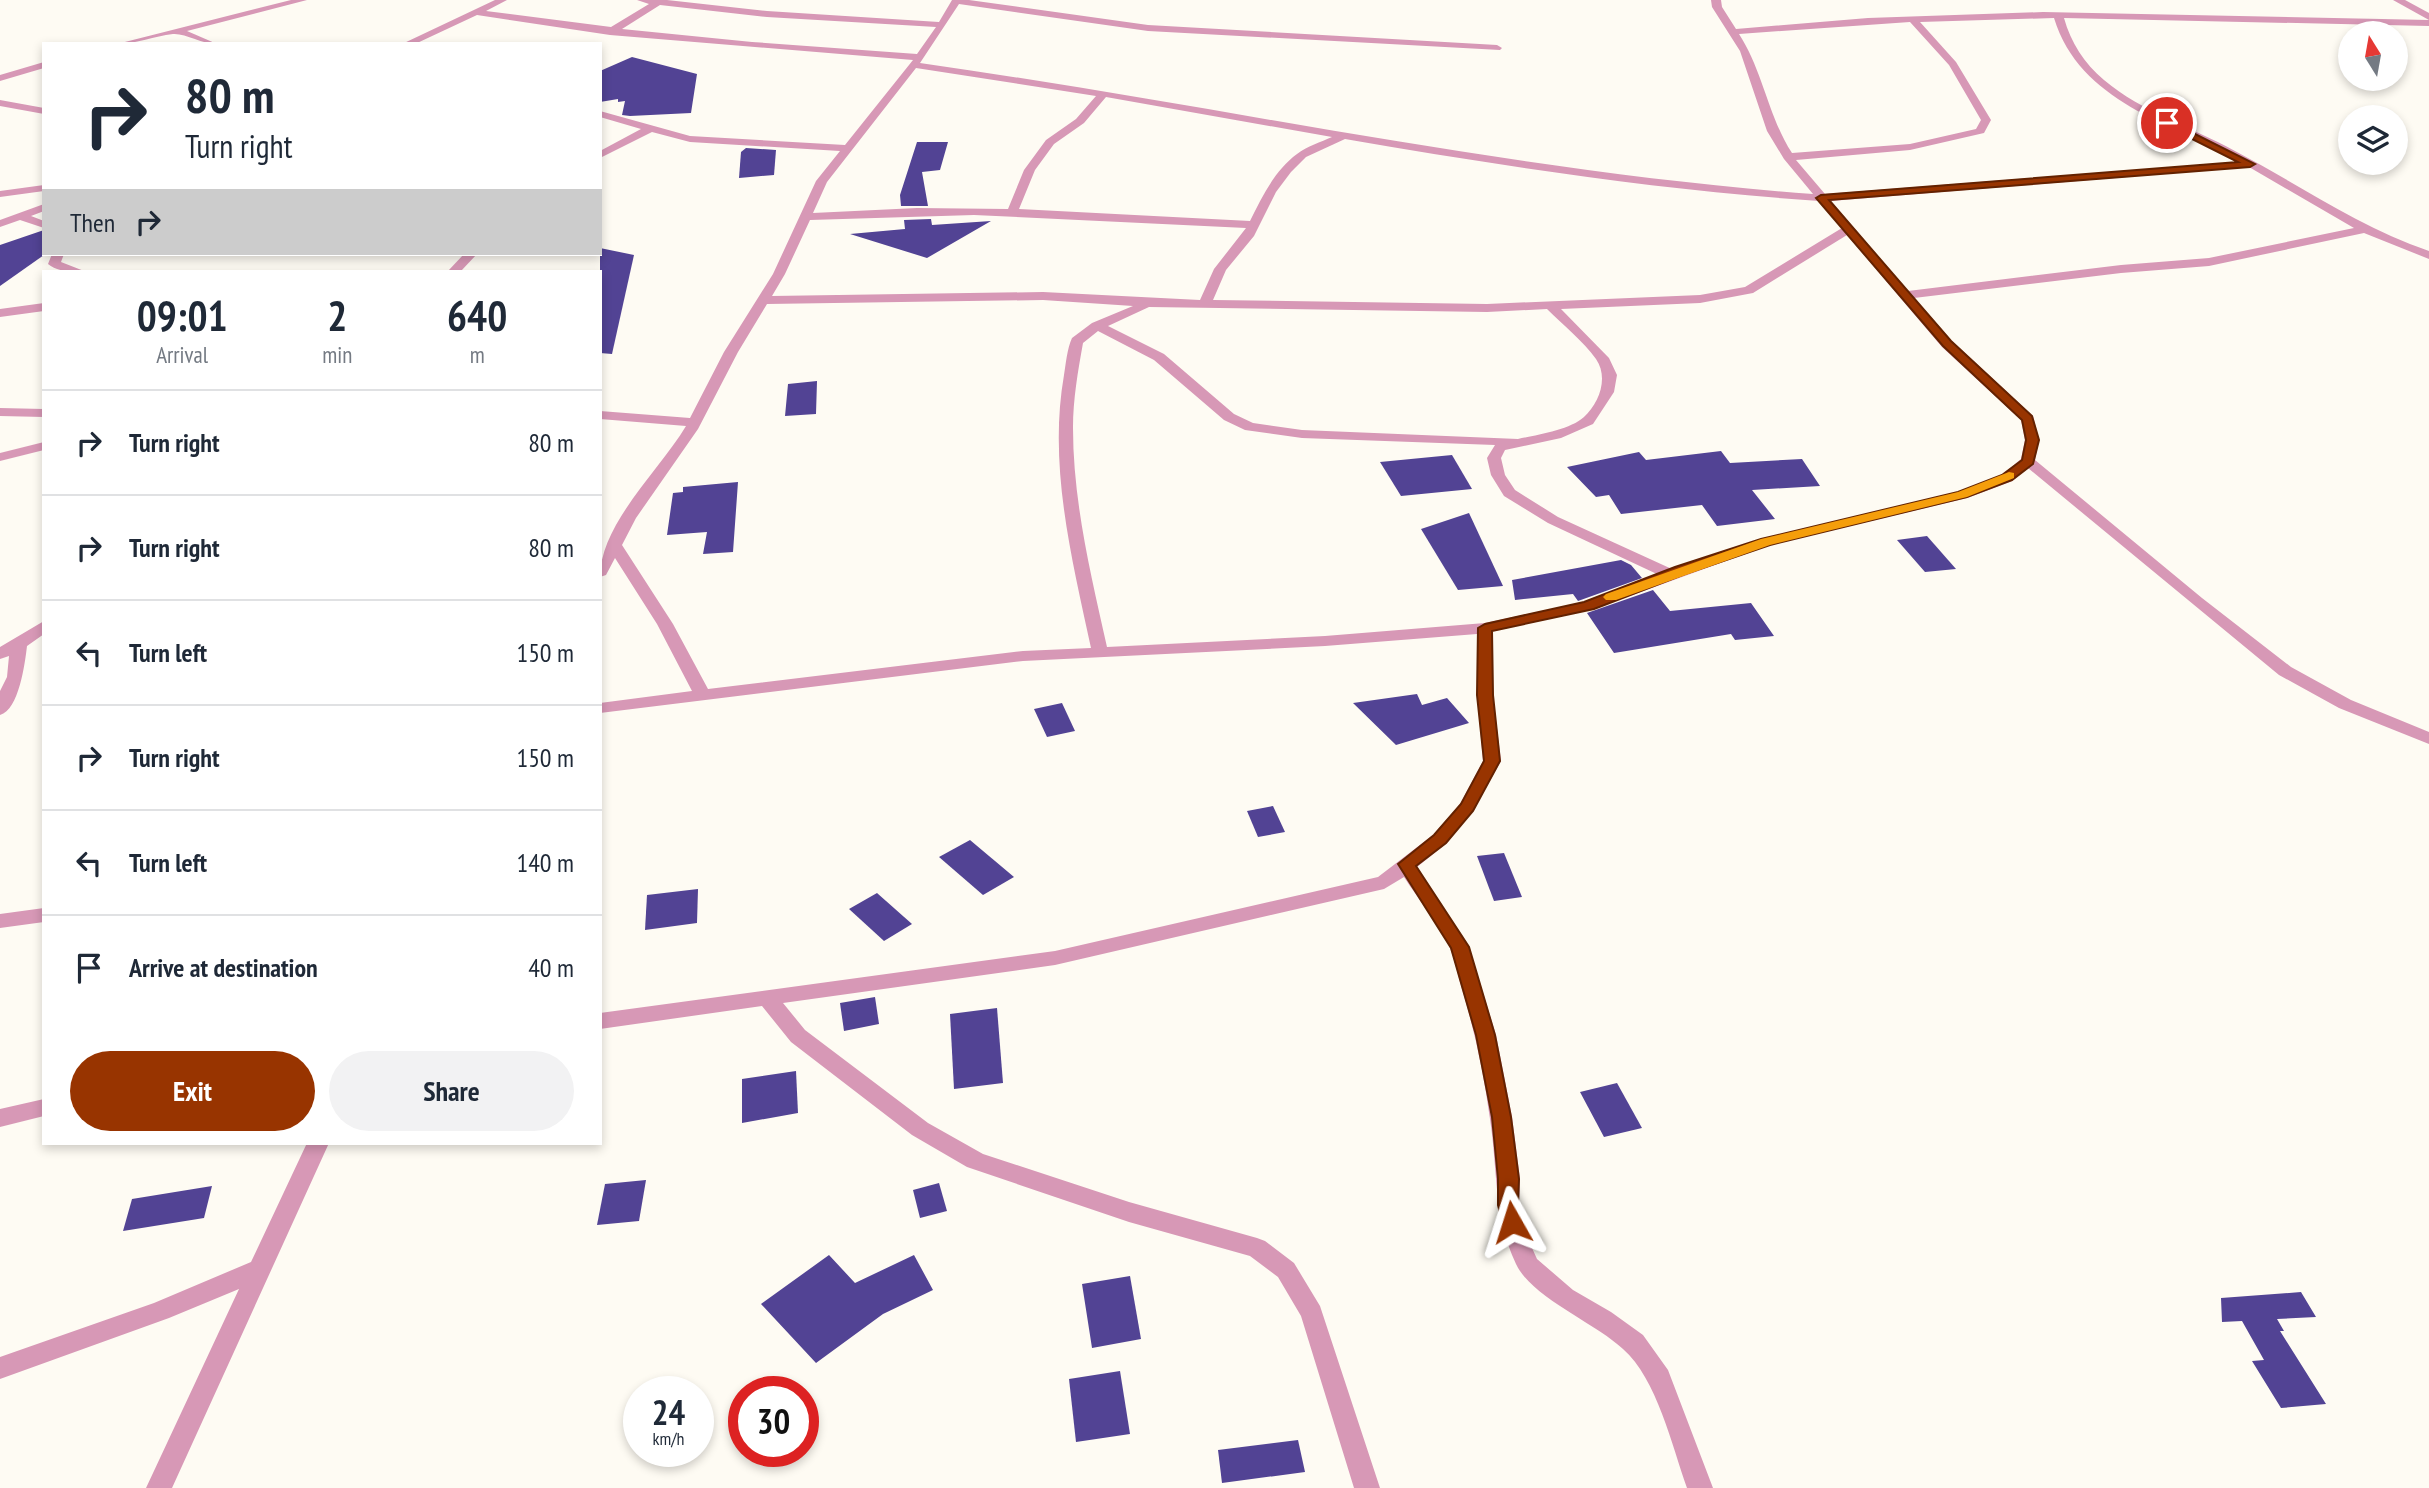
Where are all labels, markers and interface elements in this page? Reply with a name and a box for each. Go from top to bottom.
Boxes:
north arrow [2338,21,2408,91]
map controls [2338,21,2408,175]
text: 80 m [185,63,274,127]
icon: right [70,70,161,161]
pin [2137,93,2197,153]
icon: arrive [2148,104,2186,142]
button: layers [2338,105,2408,175]
text: Turn right [185,125,293,167]
icon: right [129,203,167,241]
text: Then [70,206,115,239]
text: 09:01 [137,288,228,343]
text: 2 [327,288,347,343]
text: 640 [447,288,507,343]
text: Arrival [156,340,208,369]
text: min [322,340,352,369]
text: m [470,340,485,369]
icon: right [70,424,108,462]
text: Turn right [129,426,220,459]
text: 80 m [528,426,574,459]
icon: right [70,529,108,567]
text: Turn right [129,531,220,564]
text: 80 m [528,531,574,564]
icon: left [70,634,108,672]
text: Turn left [129,636,207,669]
text: 150 m [516,636,574,669]
icon: right [70,739,108,777]
text: Turn right [129,741,220,774]
text: 150 m [516,741,574,774]
icon: left [70,844,108,882]
text: Turn left [129,846,207,879]
text: 140 m [516,846,574,879]
icon: arrive [70,949,108,987]
text: Arrive at destination [129,951,318,984]
text: 40 m [528,951,574,984]
button: Exit [70,1051,315,1131]
button: Share [329,1051,574,1131]
position arrow [1475,1185,1549,1259]
speed limit sign: 30 [728,1376,819,1467]
text: 24 [652,1389,685,1435]
text: km/h [653,1427,684,1450]

